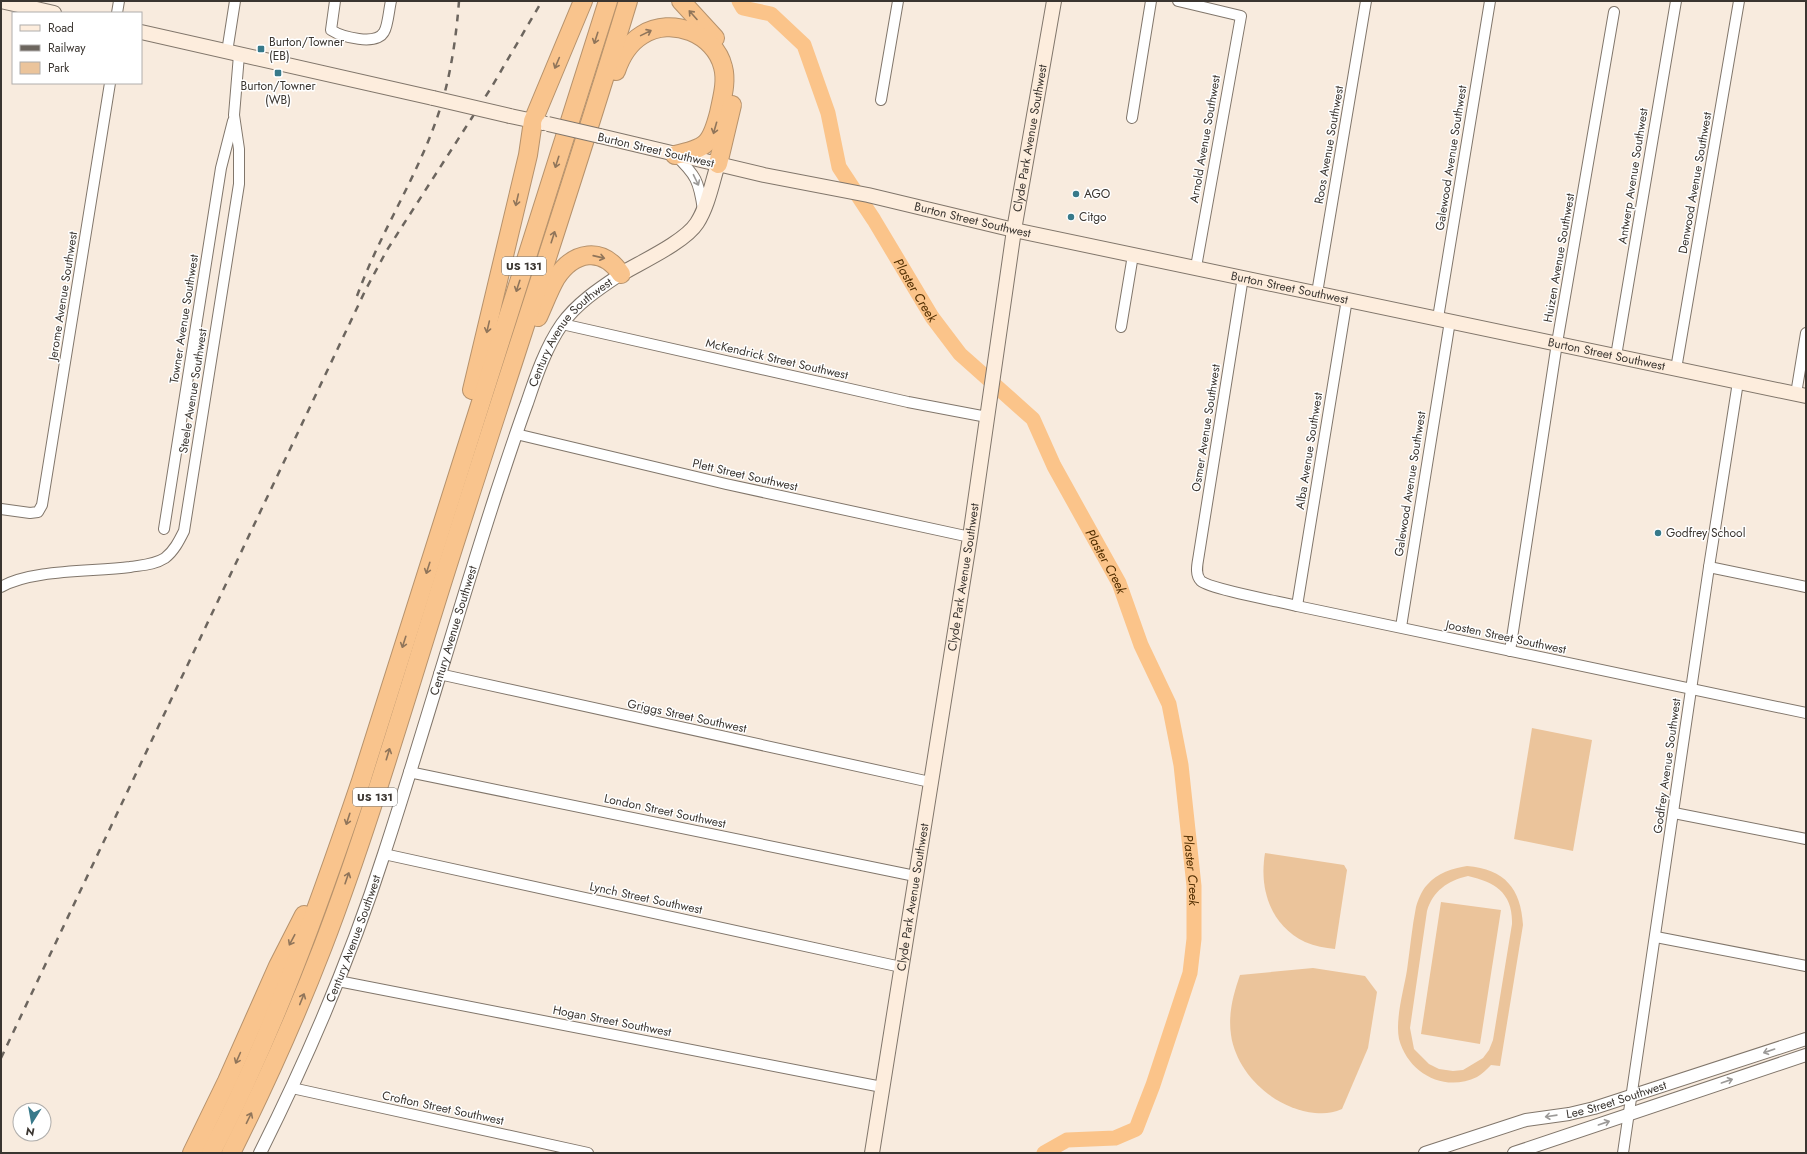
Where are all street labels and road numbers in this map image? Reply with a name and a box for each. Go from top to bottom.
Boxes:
street label: Clyde Park Avenue Southwest [1008,63,1052,213]
street label: Arnold Avenue Southwest [1185,74,1225,204]
street label: Roos Avenue Southwest [1310,84,1348,205]
street label: Galewood Avenue Southwest [1431,84,1471,232]
street label: Antwerp Avenue Southwest [1613,107,1653,245]
street label: Denwood Avenue Southwest [1674,111,1716,255]
street label: Burton Street Southwest [596,128,716,172]
street label: Huizen Avenue Southwest [1539,192,1579,324]
street label: Burton Street Southwest [912,197,1033,242]
street label: Jerome Avenue Southwest [44,230,82,364]
street label: Towner Avenue Southwest [165,253,203,385]
road number: US 131 [502,257,546,275]
street label: Burton Street Southwest [1229,267,1350,309]
street label: Century Avenue Southwest [524,273,616,390]
street label: Steele Avenue Southwest [174,327,212,455]
street label: Burton Street Southwest [1546,333,1667,375]
street label: McKendrick Street Southwest [704,334,850,384]
street label: Osmer Avenue Southwest [1187,363,1225,493]
street label: Alba Avenue Southwest [1291,391,1327,511]
street label: Galewood Avenue Southwest [1390,410,1430,558]
street label: Plett Street Southwest [691,454,800,496]
street label: Clyde Park Avenue Southwest [943,502,984,652]
street label: Century Avenue Southwest [425,563,482,698]
street label: Joosten Street Southwest [1442,615,1568,659]
street label: Griggs Street Southwest [626,695,748,737]
street label: Godfrey Avenue Southwest [1649,697,1685,835]
road number: US 131 [353,788,397,806]
street label: London Street Southwest [602,789,728,833]
street label: Clyde Park Avenue Southwest [892,822,933,972]
street label: Century Avenue Southwest [321,872,386,1005]
street label: Lynch Street Southwest [588,877,704,919]
street label: Hogan Street Southwest [551,1001,673,1041]
street label: Lee Street Southwest [1565,1076,1669,1123]
street label: Crofton Street Southwest [380,1086,506,1130]

